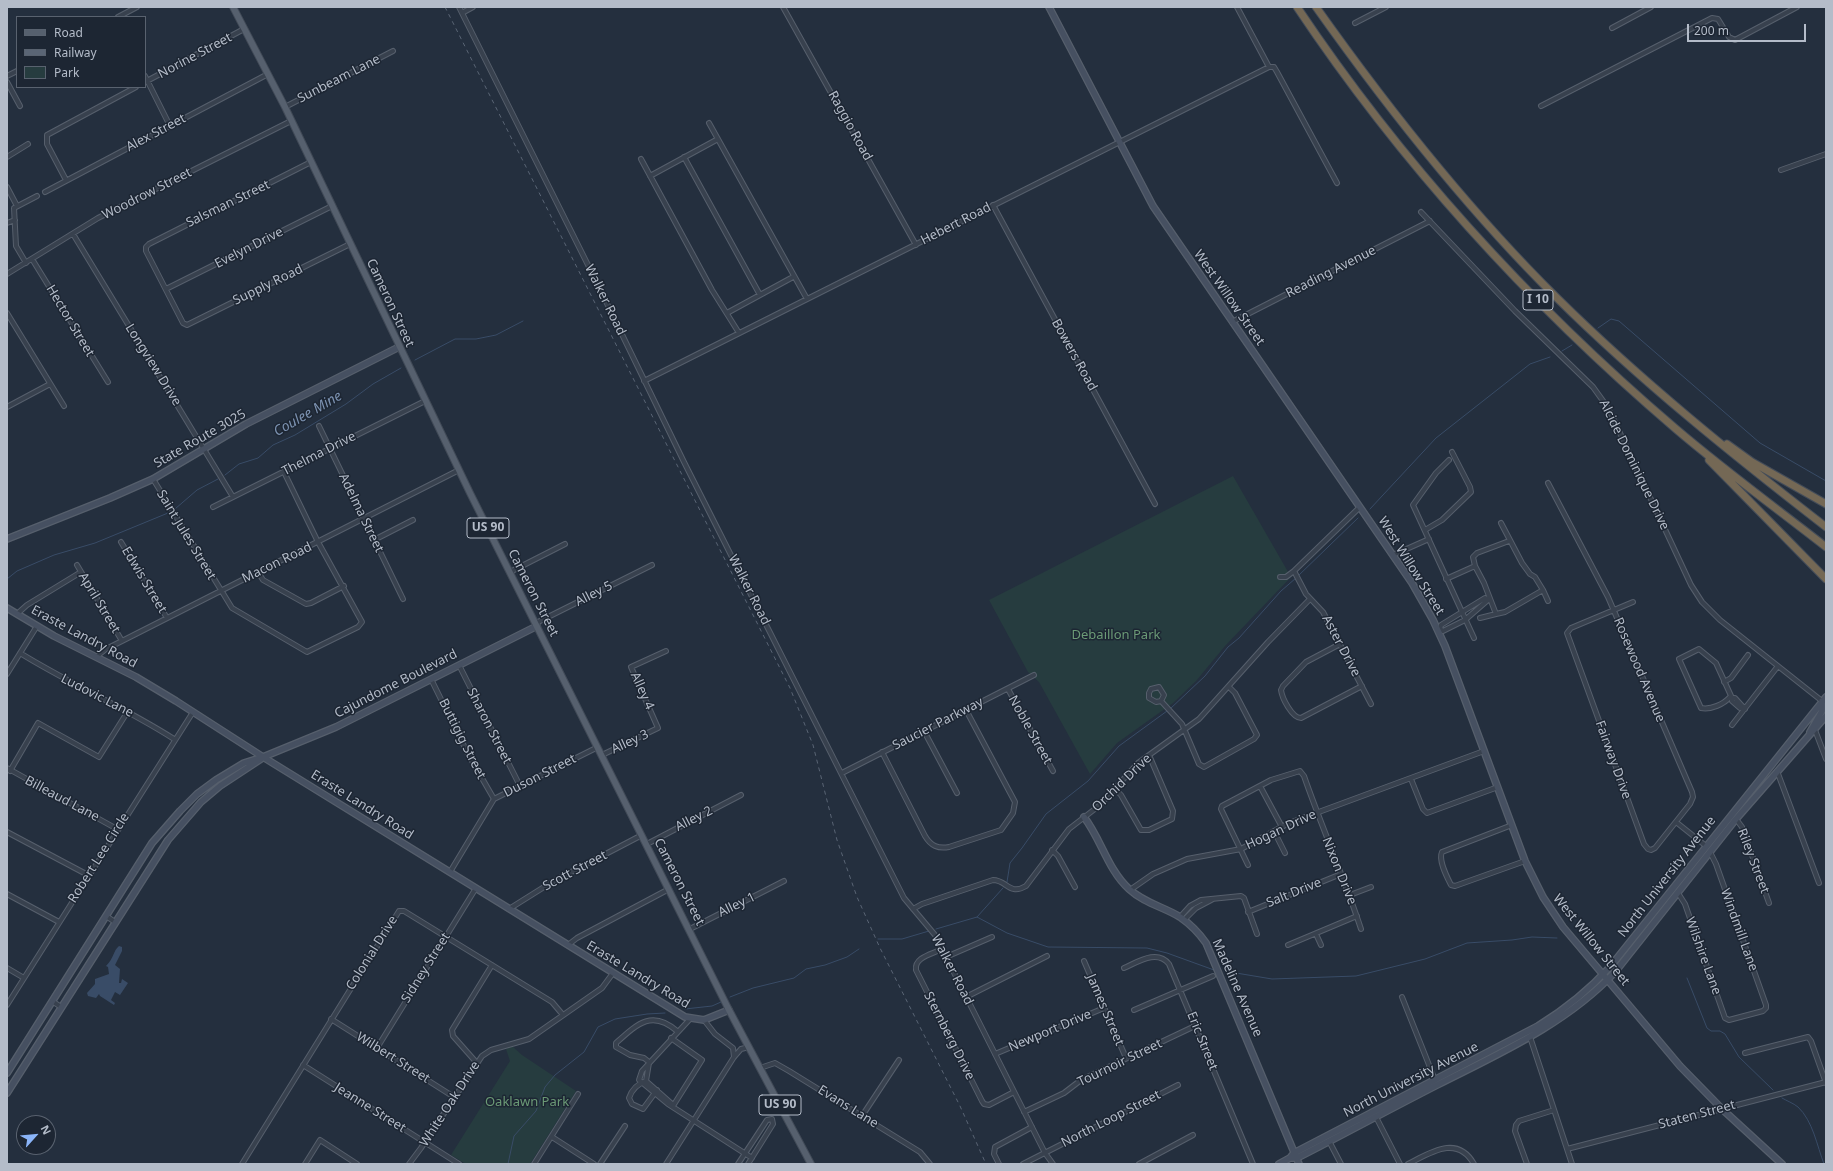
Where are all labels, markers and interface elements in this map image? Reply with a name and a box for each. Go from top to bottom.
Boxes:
legend [16,16,146,88]
scale bar [1689,16,1808,42]
text: 200 m [1694,22,1729,39]
text: Road [54,24,83,41]
street label: Norine Street [155,30,235,82]
text: Railway [54,44,97,61]
street label: Sunbeam Lane [295,51,383,107]
text: Park [54,64,79,81]
street label: Raggio Road [824,88,876,164]
street label: Alex Street [124,111,188,155]
street label: Woodrow Street [100,165,194,223]
street label: Salsman Street [184,177,272,231]
street label: Hebert Road [918,200,994,248]
street label: Evelyn Drive [212,224,286,272]
street label: Reading Avenue [1283,243,1379,301]
street label: West Willow Street [1190,247,1268,349]
street label: Cameron Street [363,256,417,350]
street label: Supply Road [231,261,305,309]
street label: Walker Road [581,262,629,338]
street label: Hector Street [43,282,97,360]
road number: I 10 [1523,290,1553,310]
street label: Bowers Road [1048,316,1100,394]
street label: Longview Drive [122,321,184,409]
water label: Coulee Mine [271,388,345,440]
street label: Alcide Dominique Drive [1596,397,1672,533]
street label: State Route 3025 [151,406,249,472]
street label: Thelma Drive [279,429,359,479]
street label: Adelma Street [335,471,387,555]
street label: Saint Jules Street [153,487,219,583]
street label: West Willow Street [1374,514,1448,618]
road number: US 90 [467,518,509,538]
street label: Macon Road [239,539,315,587]
street label: Edwis Street [118,544,170,616]
street label: Cameron Street [504,547,562,639]
street label: Walker Road [725,552,773,628]
street label: April Street [75,570,123,636]
street label: Alley 5 [573,578,615,610]
street label: Eraste Landry Road [28,602,140,672]
street label: Aster Drive [1318,613,1364,679]
street label: Rosewood Avenue [1610,615,1668,725]
park label: Debaillon Park [1072,627,1160,643]
street label: Cajundome Boulevard [332,646,460,722]
street label: Alley 4 [627,670,657,712]
street label: Ludovic Lane [58,671,136,721]
street label: Sharon Street [463,685,515,767]
street label: Noble Street [1005,693,1055,767]
street label: Saucier Parkway [890,694,986,754]
street label: Buttigig Street [435,696,489,782]
street label: Fairway Drive [1592,719,1634,801]
street label: Alley 3 [609,727,651,757]
street label: Duson Street [501,751,579,801]
street label: Orchid Drive [1089,751,1155,815]
street label: Eraste Landry Road [308,767,416,843]
street label: Billeaud Lane [22,773,102,825]
street label: Alley 2 [673,803,715,835]
street label: Hogan Drive [1243,807,1319,853]
street label: Robert Lee Circle [65,810,133,906]
street label: North University Avenue [1615,813,1719,941]
street label: Riley Street [1734,826,1772,896]
street label: Nixon Drive [1318,835,1360,907]
street label: Cameron Street [650,836,708,928]
street label: Scott Street [540,848,610,894]
street label: Salt Drive [1264,875,1324,911]
street label: Windmill Lane [1717,887,1761,973]
street label: Alley 1 [716,889,758,921]
street label: West Willow Street [1549,891,1633,989]
street label: Colonial Drive [343,913,401,993]
street label: Wilshire Lane [1682,915,1724,997]
street label: Sidney Street [398,930,454,1006]
street label: Walker Road [928,932,976,1008]
street label: Madeline Avenue [1208,937,1266,1039]
street label: Eraste Landry Road [583,938,693,1012]
street label: James Street [1083,972,1127,1048]
street label: Sternberg Drive [920,989,978,1083]
street label: Newport Drive [1006,1007,1094,1055]
street label: Eric Street [1183,1009,1221,1073]
street label: Wilbert Street [353,1029,433,1087]
street label: Tournoir Street [1075,1036,1165,1090]
street label: North University Avenue [1341,1039,1481,1121]
street label: White Oak Drive [417,1058,483,1150]
street label: Jeanne Street [331,1080,409,1136]
street label: Evans Lane [815,1082,881,1132]
street label: North Loop Street [1059,1087,1163,1151]
park label: Oaklawn Park [485,1094,569,1110]
road number: US 90 [759,1095,801,1115]
street label: Staten Street [1657,1097,1737,1133]
north arrow [16,1115,56,1155]
text: N [38,1122,55,1137]

